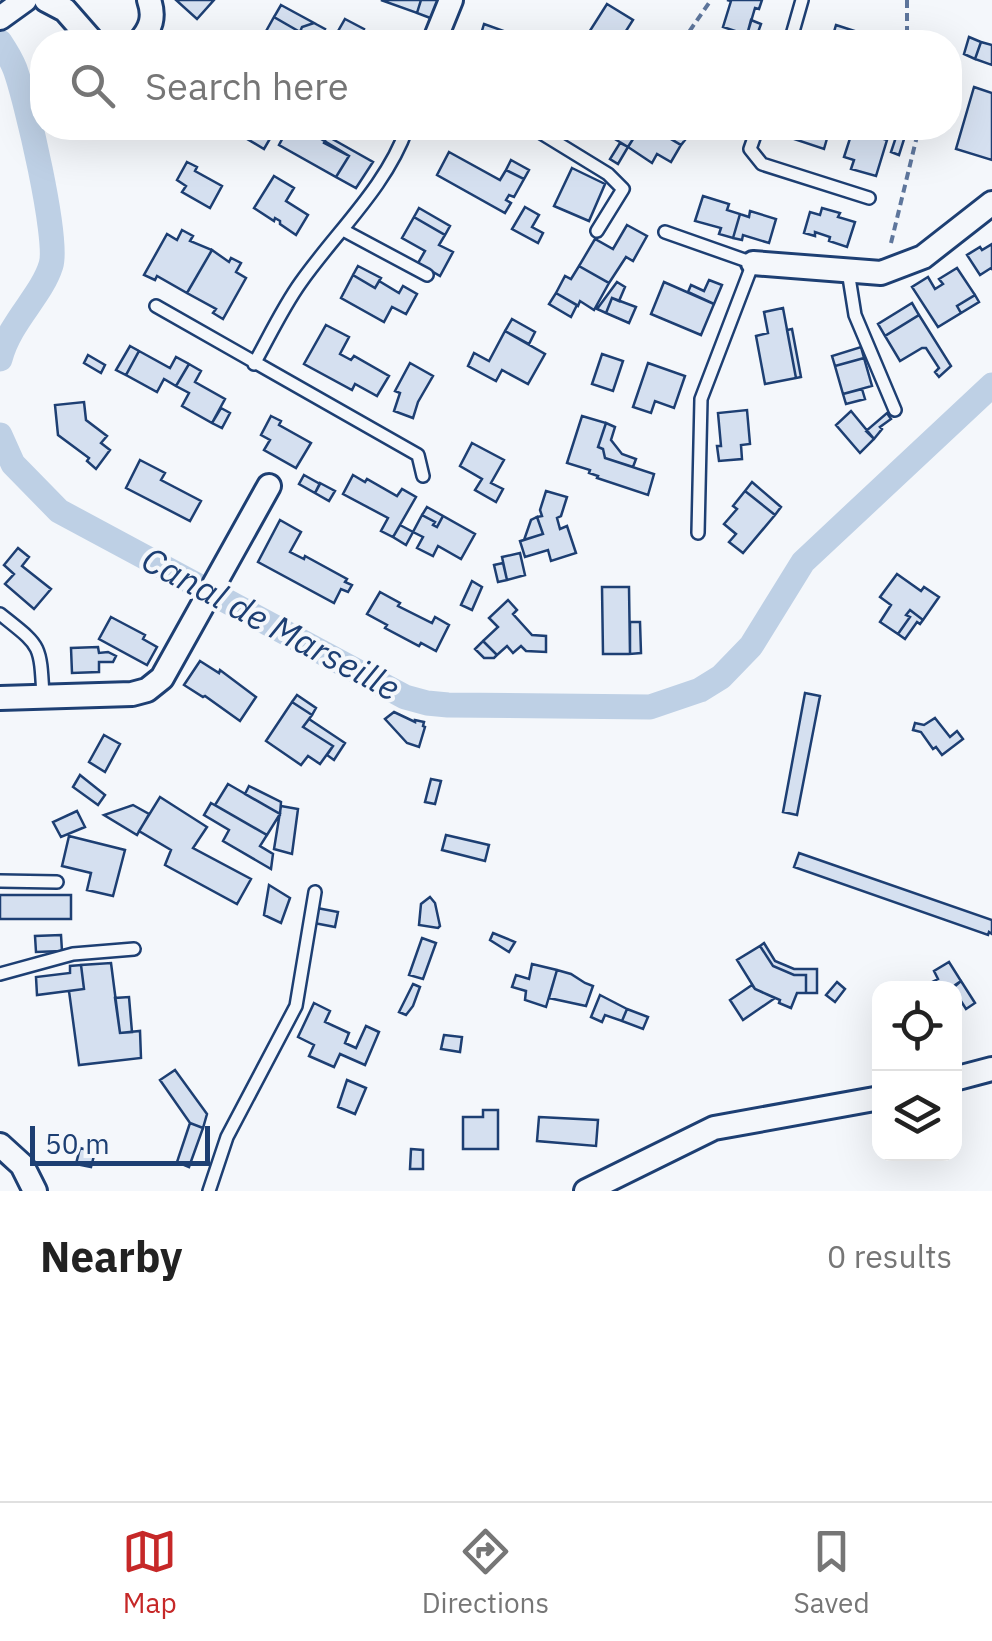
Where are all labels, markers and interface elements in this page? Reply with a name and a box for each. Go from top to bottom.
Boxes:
search box [30,30,962,140]
icon: search [65,58,120,113]
text: Search here [145,61,349,110]
water label: Canal de Marseille [134,536,408,710]
map controls [872,981,962,1161]
button: locate [872,981,962,1071]
button: layers [872,1071,962,1161]
scale bar [30,1121,210,1166]
text: 50 m [45,1125,110,1162]
text: Nearby [40,1229,182,1284]
text: 0 results [827,1235,952,1277]
tab: Map [122,1524,177,1621]
tab: Directions [422,1524,549,1621]
tab: Saved [794,1524,870,1621]

